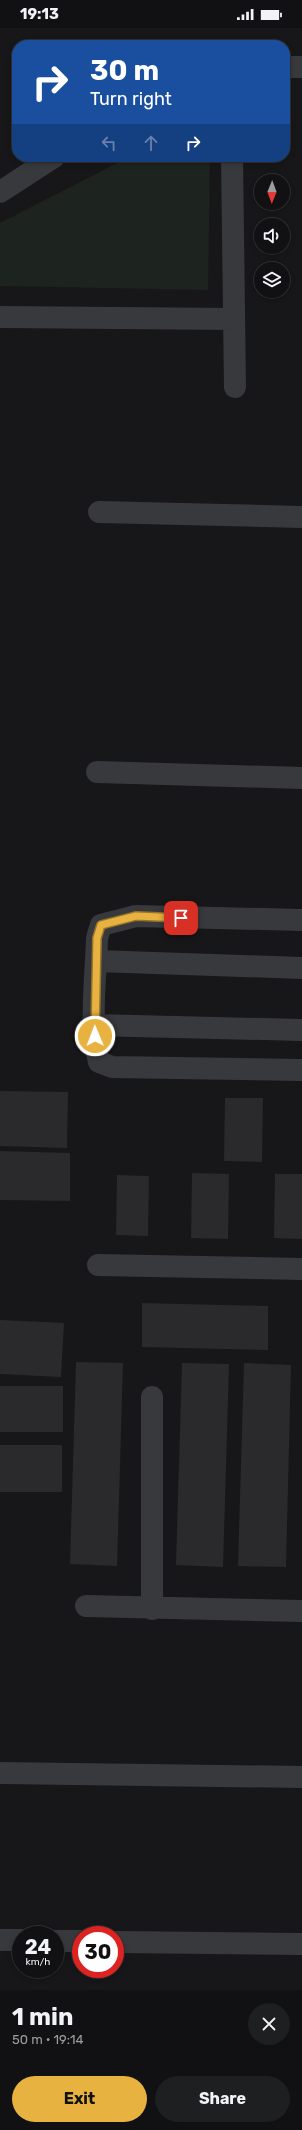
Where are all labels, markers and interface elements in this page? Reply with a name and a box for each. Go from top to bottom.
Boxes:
text: 19:13 [20,5,59,23]
text: 30 m [90,54,159,87]
icon: right [24,56,76,108]
text: Turn right [90,88,172,110]
icon: left [98,132,120,154]
icon: ahead [140,132,162,154]
icon: right [182,132,204,154]
north arrow [254,174,290,210]
map controls [254,174,290,298]
button: sound [254,218,290,254]
button: layers [254,262,290,298]
pin [164,901,198,935]
icon: arrive [170,907,192,929]
position arrow [74,1015,116,1057]
speed limit sign: 30 [72,1926,124,1978]
text: 24 [25,1935,51,1959]
text: km/h [26,1956,50,1968]
text: 1 min [12,2003,73,2031]
button: close [248,2003,290,2045]
text: 50 m · 19:14 [12,2032,84,2047]
button: Exit [12,2076,147,2122]
button: Share [155,2076,290,2122]

